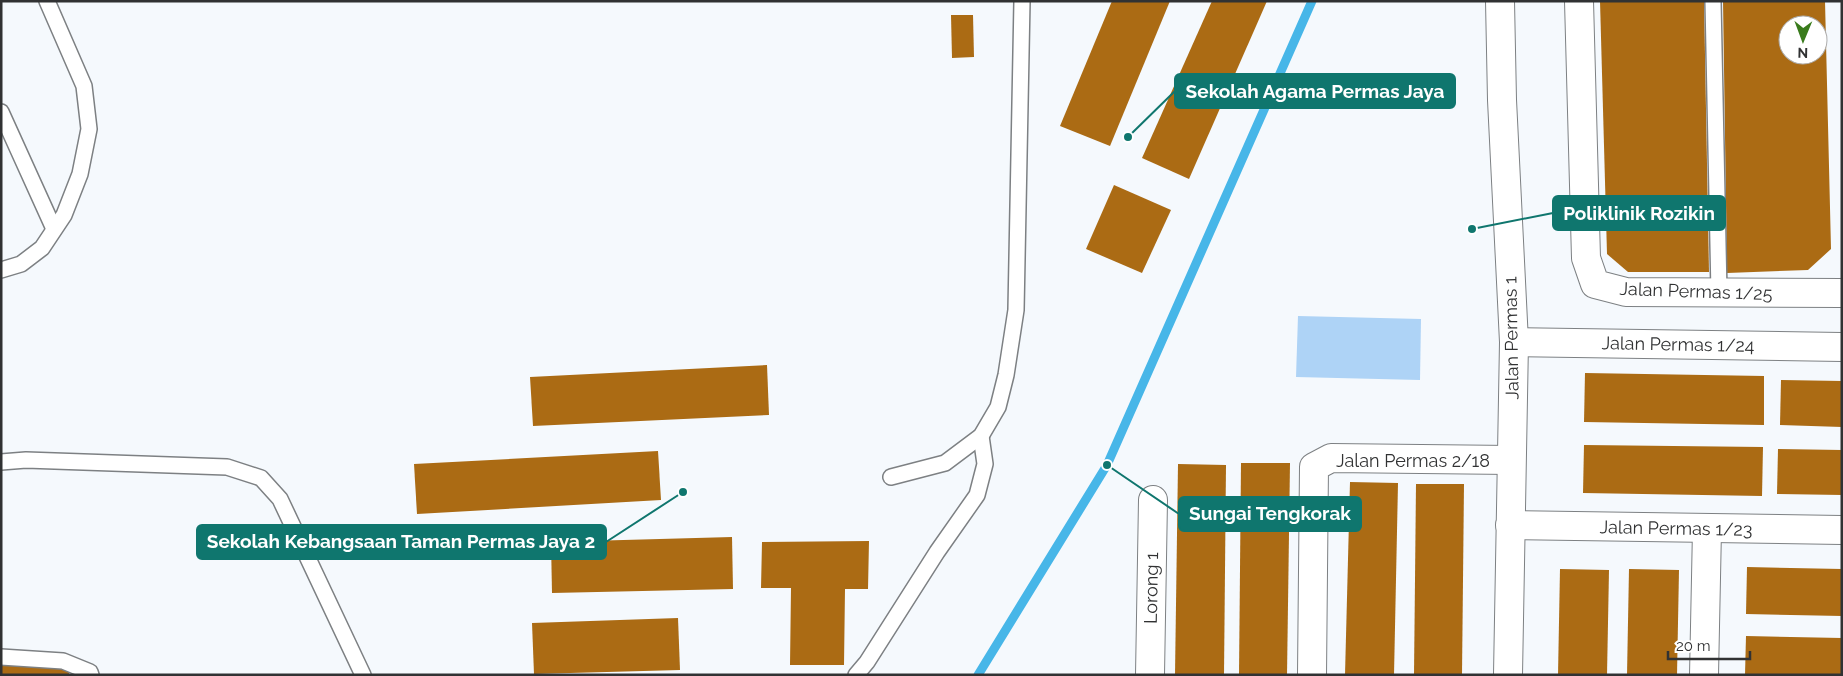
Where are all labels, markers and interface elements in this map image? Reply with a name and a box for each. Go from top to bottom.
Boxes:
north arrow [1778,15,1828,65]
text: N [1797,45,1808,61]
callout: Sekolah Agama Permas Jaya [1175,74,1455,108]
text: Sekolah Agama Permas Jaya [1186,80,1444,102]
callout: Poliklinik Rozikin [1553,196,1725,230]
text: Poliklinik Rozikin [1563,202,1715,224]
street label: Jalan Permas 1 [1499,276,1523,400]
street label: Jalan Permas 1/25 [1619,278,1773,304]
street label: Jalan Permas 1/24 [1601,332,1755,356]
street label: Jalan Permas 2/18 [1336,450,1490,471]
callout: Sungai Tengkorak [1179,497,1361,531]
text: Sungai Tengkorak [1189,502,1351,524]
street label: Jalan Permas 1/23 [1599,516,1753,540]
callout: Sekolah Kebangsaan Taman Permas Jaya 2 [197,525,606,559]
text: Sekolah Kebangsaan Taman Permas Jaya 2 [207,530,595,552]
street label: Lorong 1 [1140,552,1162,624]
scale bar [1668,628,1750,660]
text: 20 m [1676,637,1711,655]

